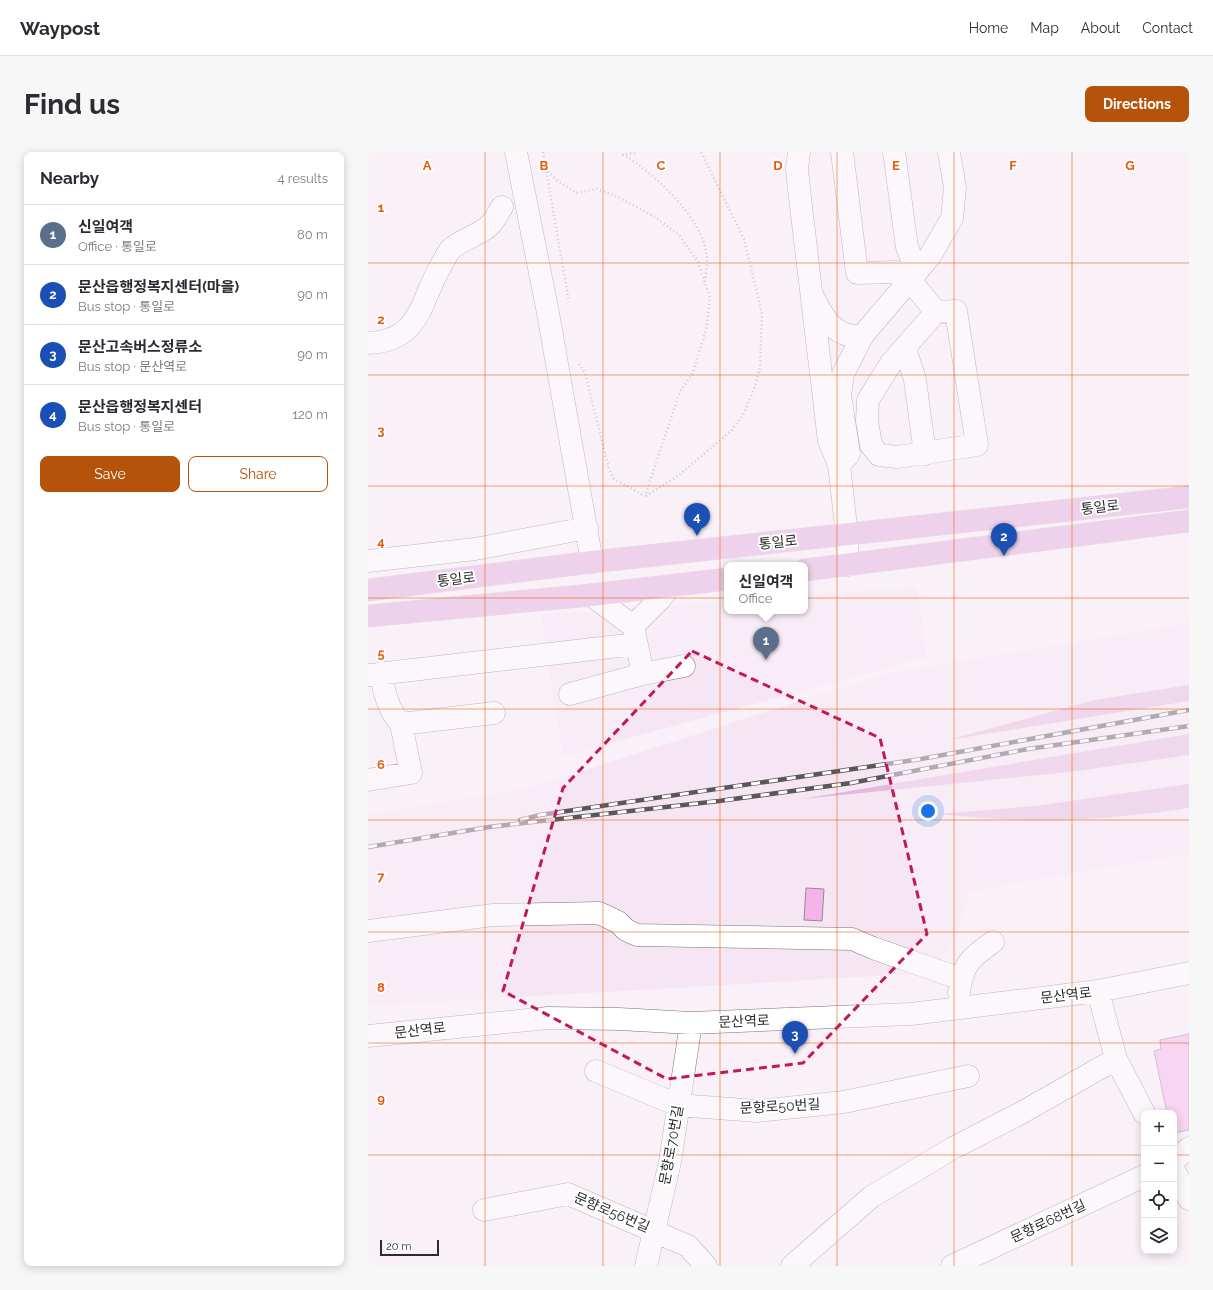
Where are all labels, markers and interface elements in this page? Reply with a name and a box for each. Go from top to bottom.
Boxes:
text: Waypost [20,17,100,39]
text: Home [969,20,1008,36]
text: Map [1030,20,1059,36]
text: About [1081,20,1120,36]
text: Contact [1142,20,1193,36]
button: Directions [1085,86,1189,122]
text: Find us [24,88,120,121]
text: A [423,158,432,173]
text: B [540,158,549,173]
text: C [657,158,666,173]
text: D [773,158,783,173]
text: E [892,158,900,173]
text: F [1009,158,1017,173]
text: G [1125,158,1135,173]
text: Nearby [40,168,99,188]
text: 4 results [277,171,328,186]
text: 1 [378,200,385,215]
text: 신일여객 [78,218,133,236]
text: 1 [50,227,56,242]
text: 80 m [297,227,328,242]
text: Office · 통일로 [78,239,157,254]
text: 문산읍행정복지센터(마을) [78,278,239,296]
text: 2 [49,287,57,302]
text: 90 m [297,287,328,302]
text: Bus stop · 통일로 [78,299,175,314]
text: 2 [377,312,385,327]
text: 문산고속버스정류소 [78,338,202,356]
text: 3 [49,347,57,362]
text: 90 m [297,347,328,362]
text: Bus stop · 문산역로 [78,359,187,374]
text: 문산읍행정복지센터 [78,398,202,416]
text: 4 [49,407,57,422]
text: 120 m [292,407,328,422]
text: Bus stop · 통일로 [78,419,175,434]
text: 3 [377,423,385,438]
button: Save [40,456,180,492]
button: Share [188,456,328,492]
street label: 통일로 [1080,497,1120,517]
pin: 4 [684,503,710,536]
pin: 2 [991,523,1017,556]
street label: 통일로 [758,532,798,552]
text: 4 [377,534,385,549]
popup [724,562,808,614]
street label: 통일로 [436,569,476,589]
text: 신일여객 [738,573,794,591]
text: Office [738,591,772,606]
pin: 1 [753,627,779,660]
text: 5 [377,646,385,661]
text: 6 [377,757,385,772]
your location [918,801,938,821]
text: 7 [377,869,385,884]
text: 8 [377,980,385,995]
street label: 문산역로 [1039,984,1093,1006]
street label: 문산역로 [718,1012,770,1030]
street label: 문산역로 [393,1019,447,1041]
pin: 3 [782,1021,808,1054]
text: 9 [377,1091,385,1106]
street label: 문향로50번길 [739,1096,821,1116]
street label: 문향로70번길 [656,1104,686,1186]
map controls [1141,1110,1177,1254]
button: + [1141,1110,1177,1146]
button: − [1141,1146,1177,1182]
button: locate [1141,1182,1177,1218]
street label: 문향로56번길 [572,1189,652,1235]
street label: 문향로68번길 [1008,1197,1088,1245]
button: layers [1141,1218,1177,1254]
scale bar [380,1238,439,1257]
text: 20 m [386,1240,411,1253]

